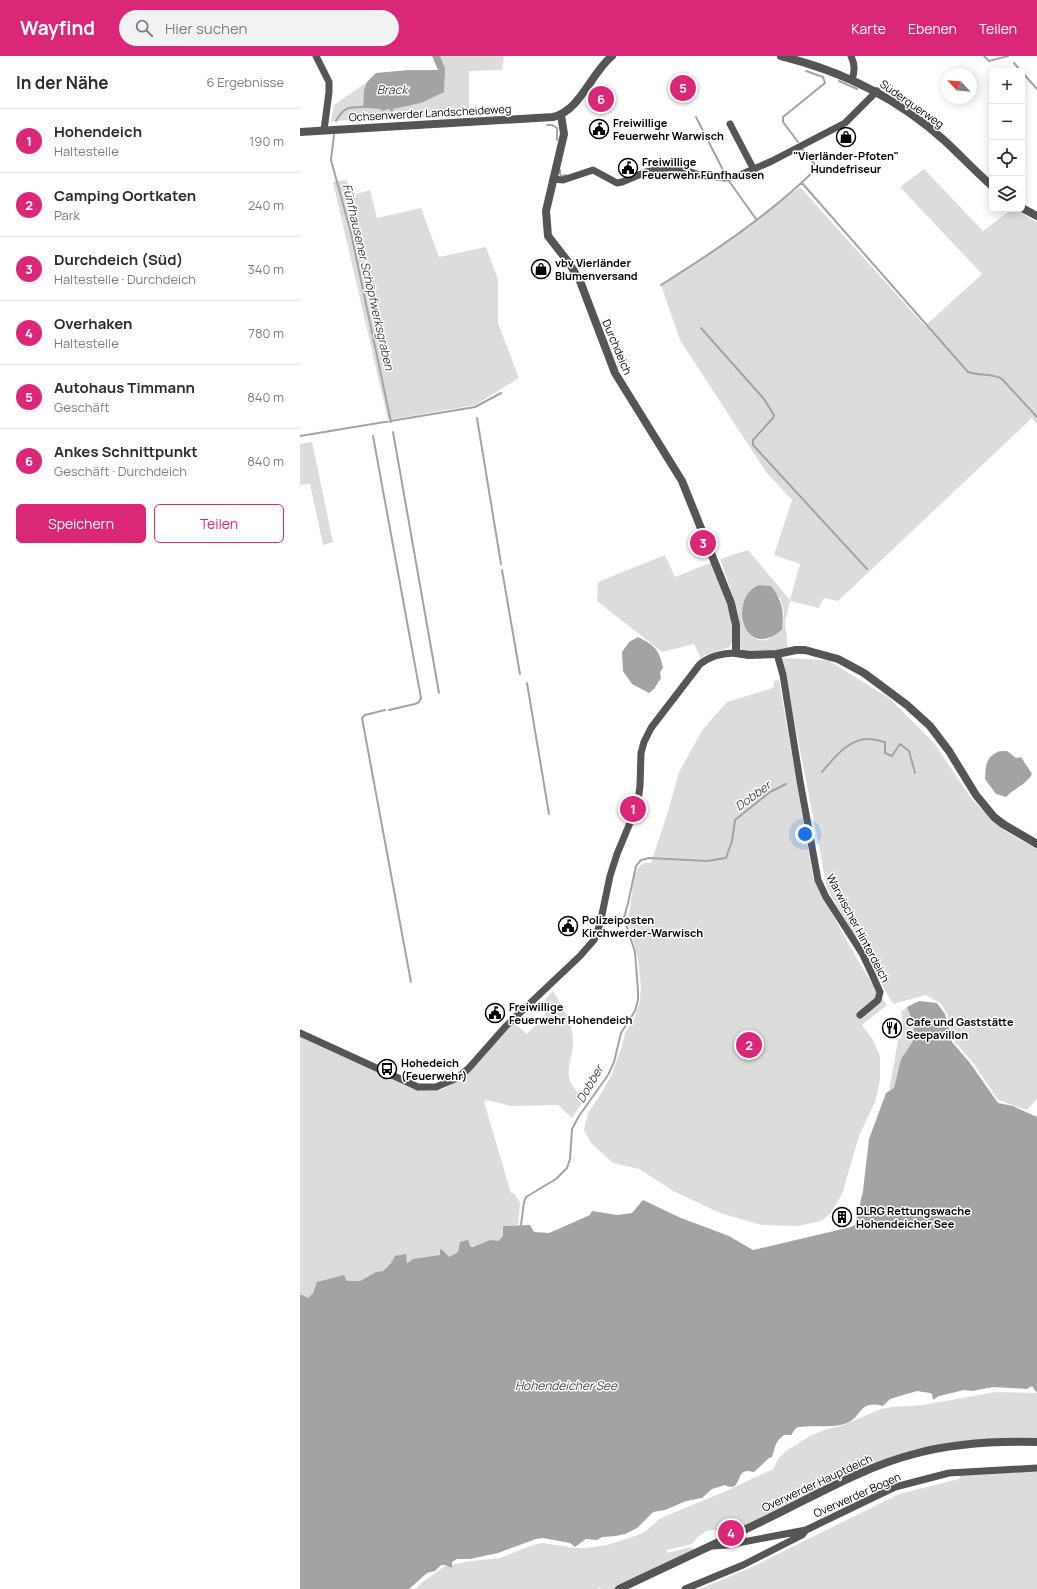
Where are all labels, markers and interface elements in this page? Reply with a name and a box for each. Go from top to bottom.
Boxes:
search box [119,10,399,46]
text: Wayfind [20,15,95,41]
icon: search [133,17,155,39]
text: Hier suchen [165,18,247,39]
text: Karte [851,19,886,38]
text: Ebenen [908,19,957,38]
text: Teilen [979,19,1017,38]
north arrow [941,68,977,104]
map controls [989,68,1025,212]
button: + [989,68,1025,104]
text: In der Nähe [16,71,109,94]
text: 6 Ergebnisse [207,73,284,91]
pin: 5 [670,73,696,103]
street label: Süderquerweg [877,76,947,131]
water label: Brack [377,81,409,98]
pin: 6 [588,84,614,114]
street label: Ochsenwerder Landscheideweg [348,101,512,124]
button: − [989,104,1025,140]
place label: Freiwillige Feuerwehr Warwisch [613,115,724,143]
public building icon: Freiwillige Feuerwehr Warwisch [588,118,610,140]
text: Hohendeich [54,121,142,142]
shop icon: "Vierländer-Pfoten" Hundefriseur [835,126,857,148]
text: 1 [26,132,32,150]
text: 190 m [249,132,284,150]
button: locate [989,140,1025,176]
text: Haltestelle [54,142,119,160]
place label: "Vierländer-Pfoten" Hundefriseur [793,148,899,176]
place label: Freiwillige Feuerwehr Fünfhausen [642,154,764,182]
public building icon: Freiwillige Feuerwehr Fünfhausen [617,157,639,179]
button: layers [989,176,1025,212]
water label: Fünfhausener Schöpfwerksgraben [339,182,398,373]
text: Camping Oortkaten [54,185,196,206]
text: 2 [25,196,33,214]
text: 240 m [248,196,284,214]
text: Park [54,206,80,224]
text: Durchdeich (Süd) [54,249,183,270]
place label: vbv Vierländer Blumenversand [555,255,638,283]
shop icon: vbv Vierländer Blumenversand [530,258,552,280]
text: 3 [25,260,33,278]
text: 340 m [248,260,284,278]
text: Haltestelle · Durchdeich [54,270,196,288]
text: Overhaken [54,313,132,334]
street label: Durchdeich [599,317,636,377]
text: 4 [25,324,33,342]
text: 780 m [248,324,284,342]
text: Haltestelle [54,334,119,352]
text: Autohaus Timmann [54,377,195,398]
text: 5 [25,388,33,406]
text: 840 m [247,388,284,406]
text: Geschäft [54,398,110,416]
text: Ankes Schnittpunkt [54,441,198,462]
text: 6 [25,452,33,470]
text: 840 m [247,452,284,470]
text: Geschäft · Durchdeich [54,462,187,480]
button: Speichern [16,504,146,543]
button: Teilen [154,504,284,543]
pin: 3 [690,528,716,558]
water label: Dobber [731,776,776,814]
pin: 1 [620,794,646,824]
your location [795,824,815,844]
street label: Warwischer Hinterdeich [823,871,893,985]
place label: Polizeiposten Kirchwerder-Warwisch [582,912,703,940]
public building icon: Polizeiposten Kirchwerder-Warwisch [557,915,579,937]
place label: Freiwillige Feuerwehr Hohendeich [509,999,632,1027]
public building icon: Freiwillige Feuerwehr Hohendeich [484,1002,506,1024]
place label: Cafe und Gaststätte Seepavillon [906,1014,1014,1042]
restaurant icon: Cafe und Gaststätte Seepavillon [881,1017,903,1039]
pin: 2 [736,1030,762,1060]
place label: Hohedeich (Feuerwehr) [401,1055,467,1083]
bus stop icon: Hohedeich (Feuerwehr) [376,1058,398,1080]
water label: Dobber [572,1060,608,1106]
place label: DLRG Rettungswache Hohendeicher See [856,1203,971,1231]
building icon: DLRG Rettungswache Hohendeicher See [831,1206,853,1228]
water label: Hohendeicher See [515,1377,618,1394]
street label: Overwerder Hauptdeich [759,1450,874,1515]
street label: Overwerder Bogen [811,1469,903,1520]
pin: 4 [718,1518,744,1548]

